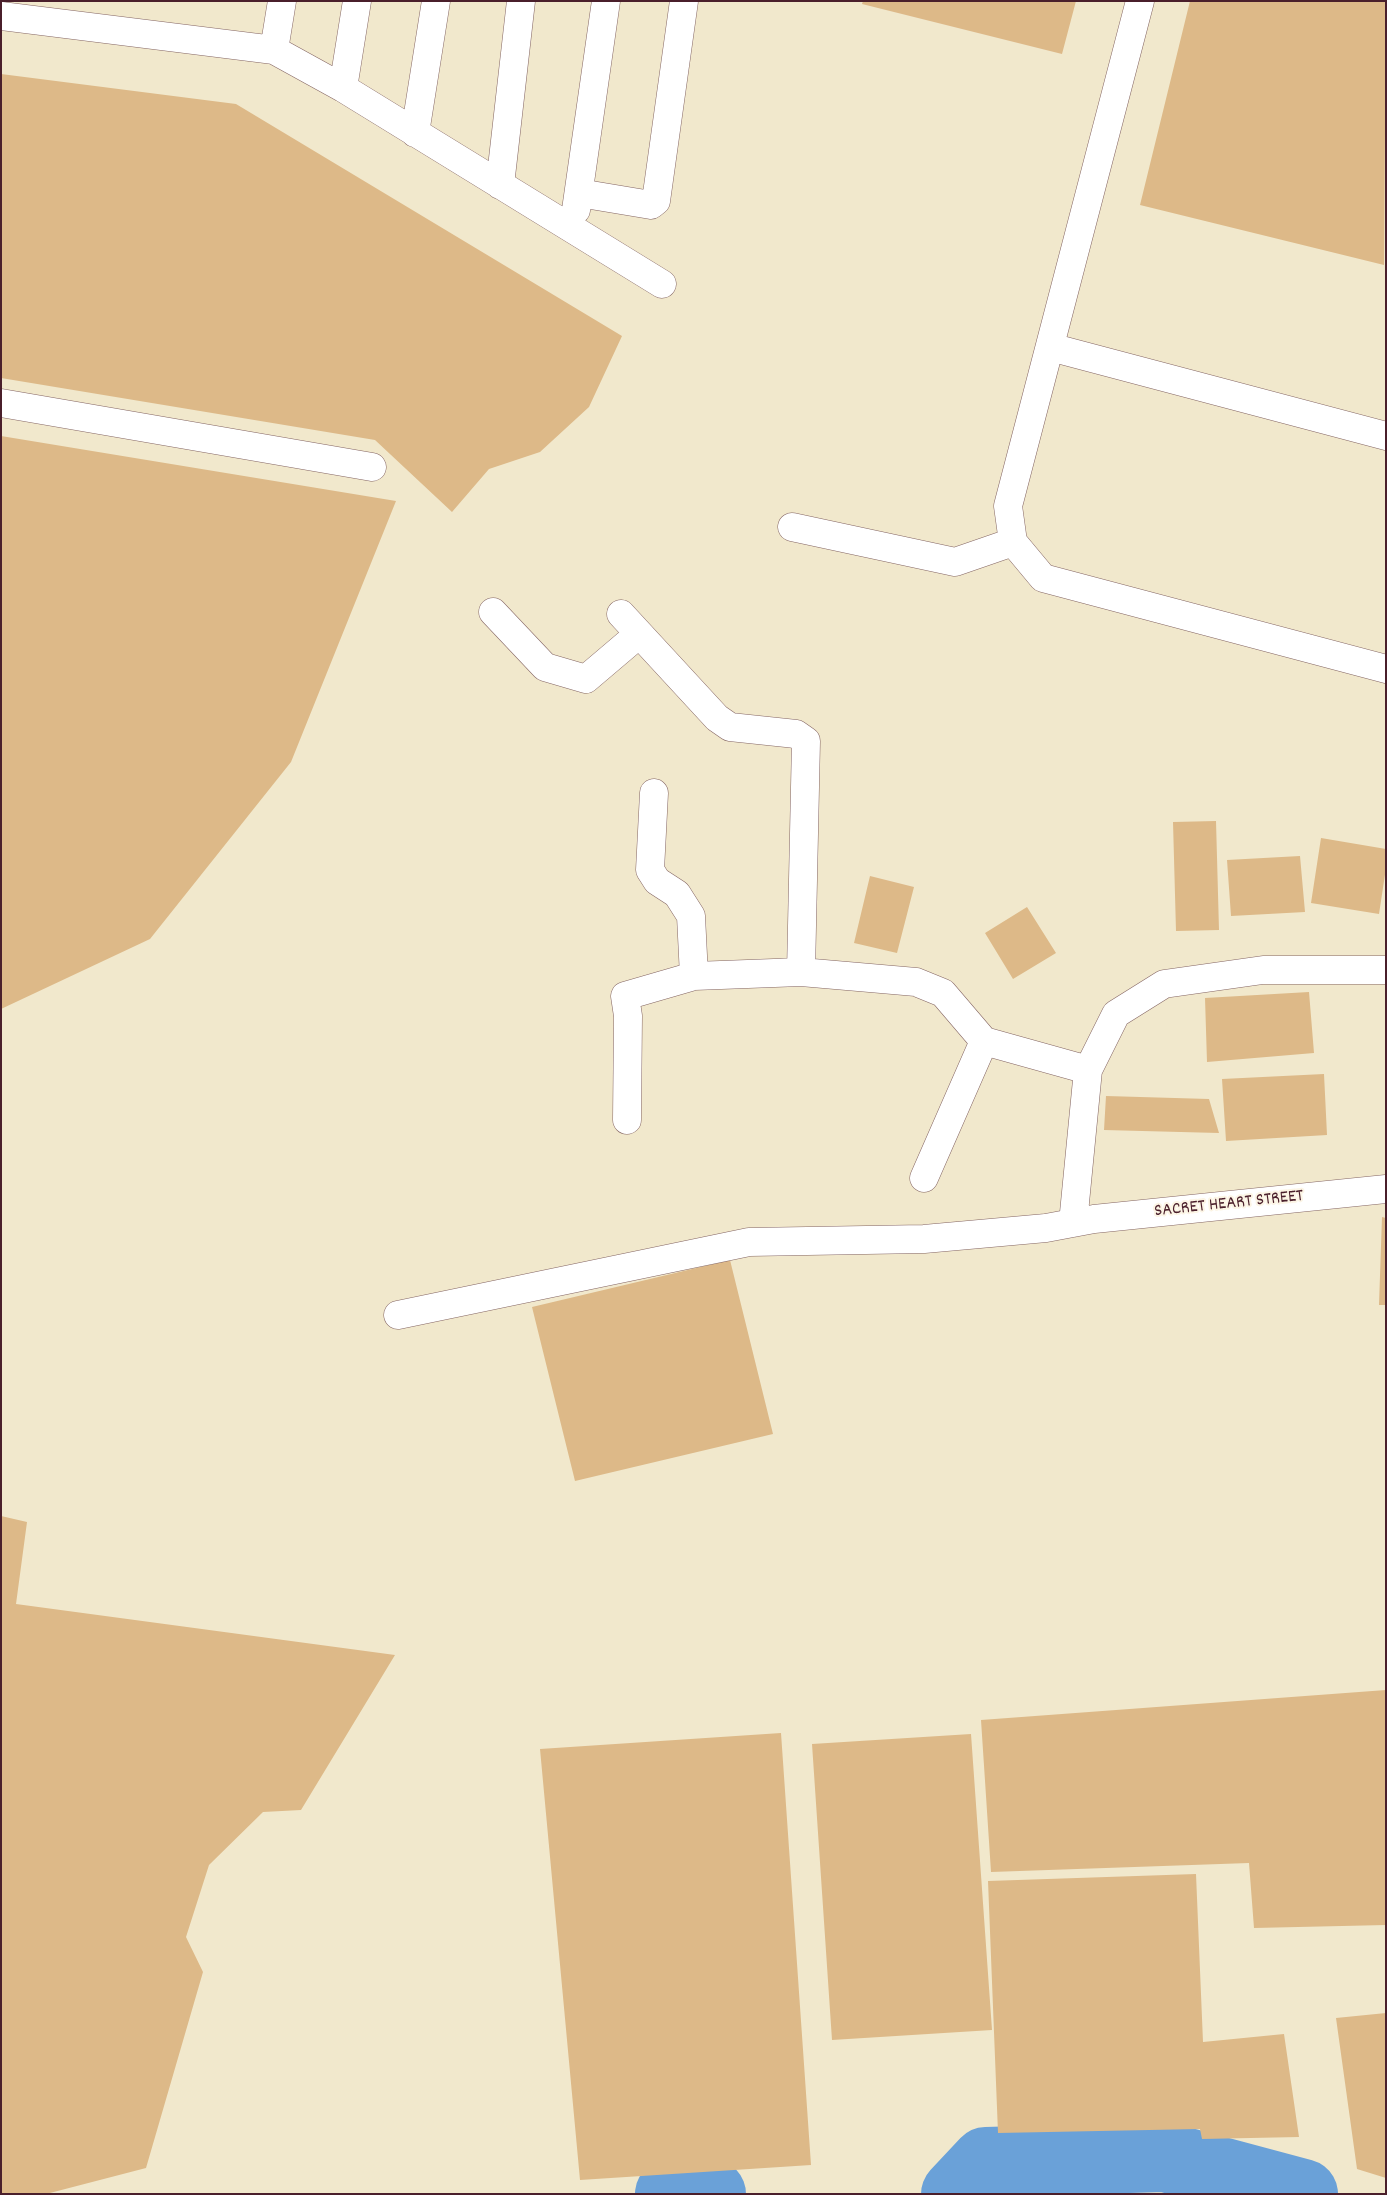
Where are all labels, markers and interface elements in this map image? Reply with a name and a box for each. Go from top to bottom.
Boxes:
street label: SACRET HEART STREET [1153,1186,1305,1224]

